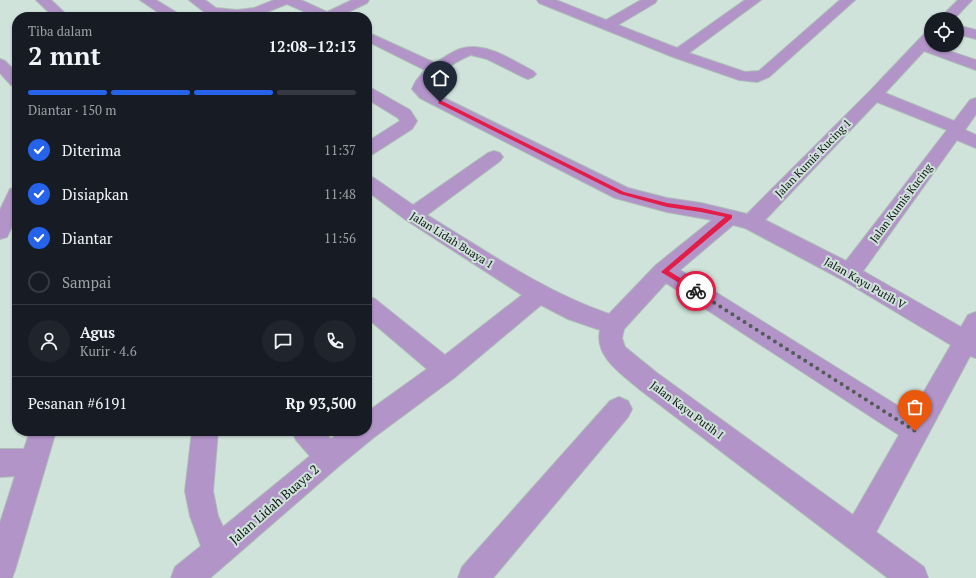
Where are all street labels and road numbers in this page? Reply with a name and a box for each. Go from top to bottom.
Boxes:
street label: Jalan Kumis Kucing 1 [772,116,854,200]
street label: Jalan Kumis Kucing [867,161,935,245]
street label: Jalan Lidah Buaya 1 [408,209,496,271]
street label: Jalan Kayu Putih V [822,254,908,312]
street label: Jalan Kayu Putih I [648,378,726,442]
street label: Jalan Lidah Buaya 2 [225,460,323,548]

